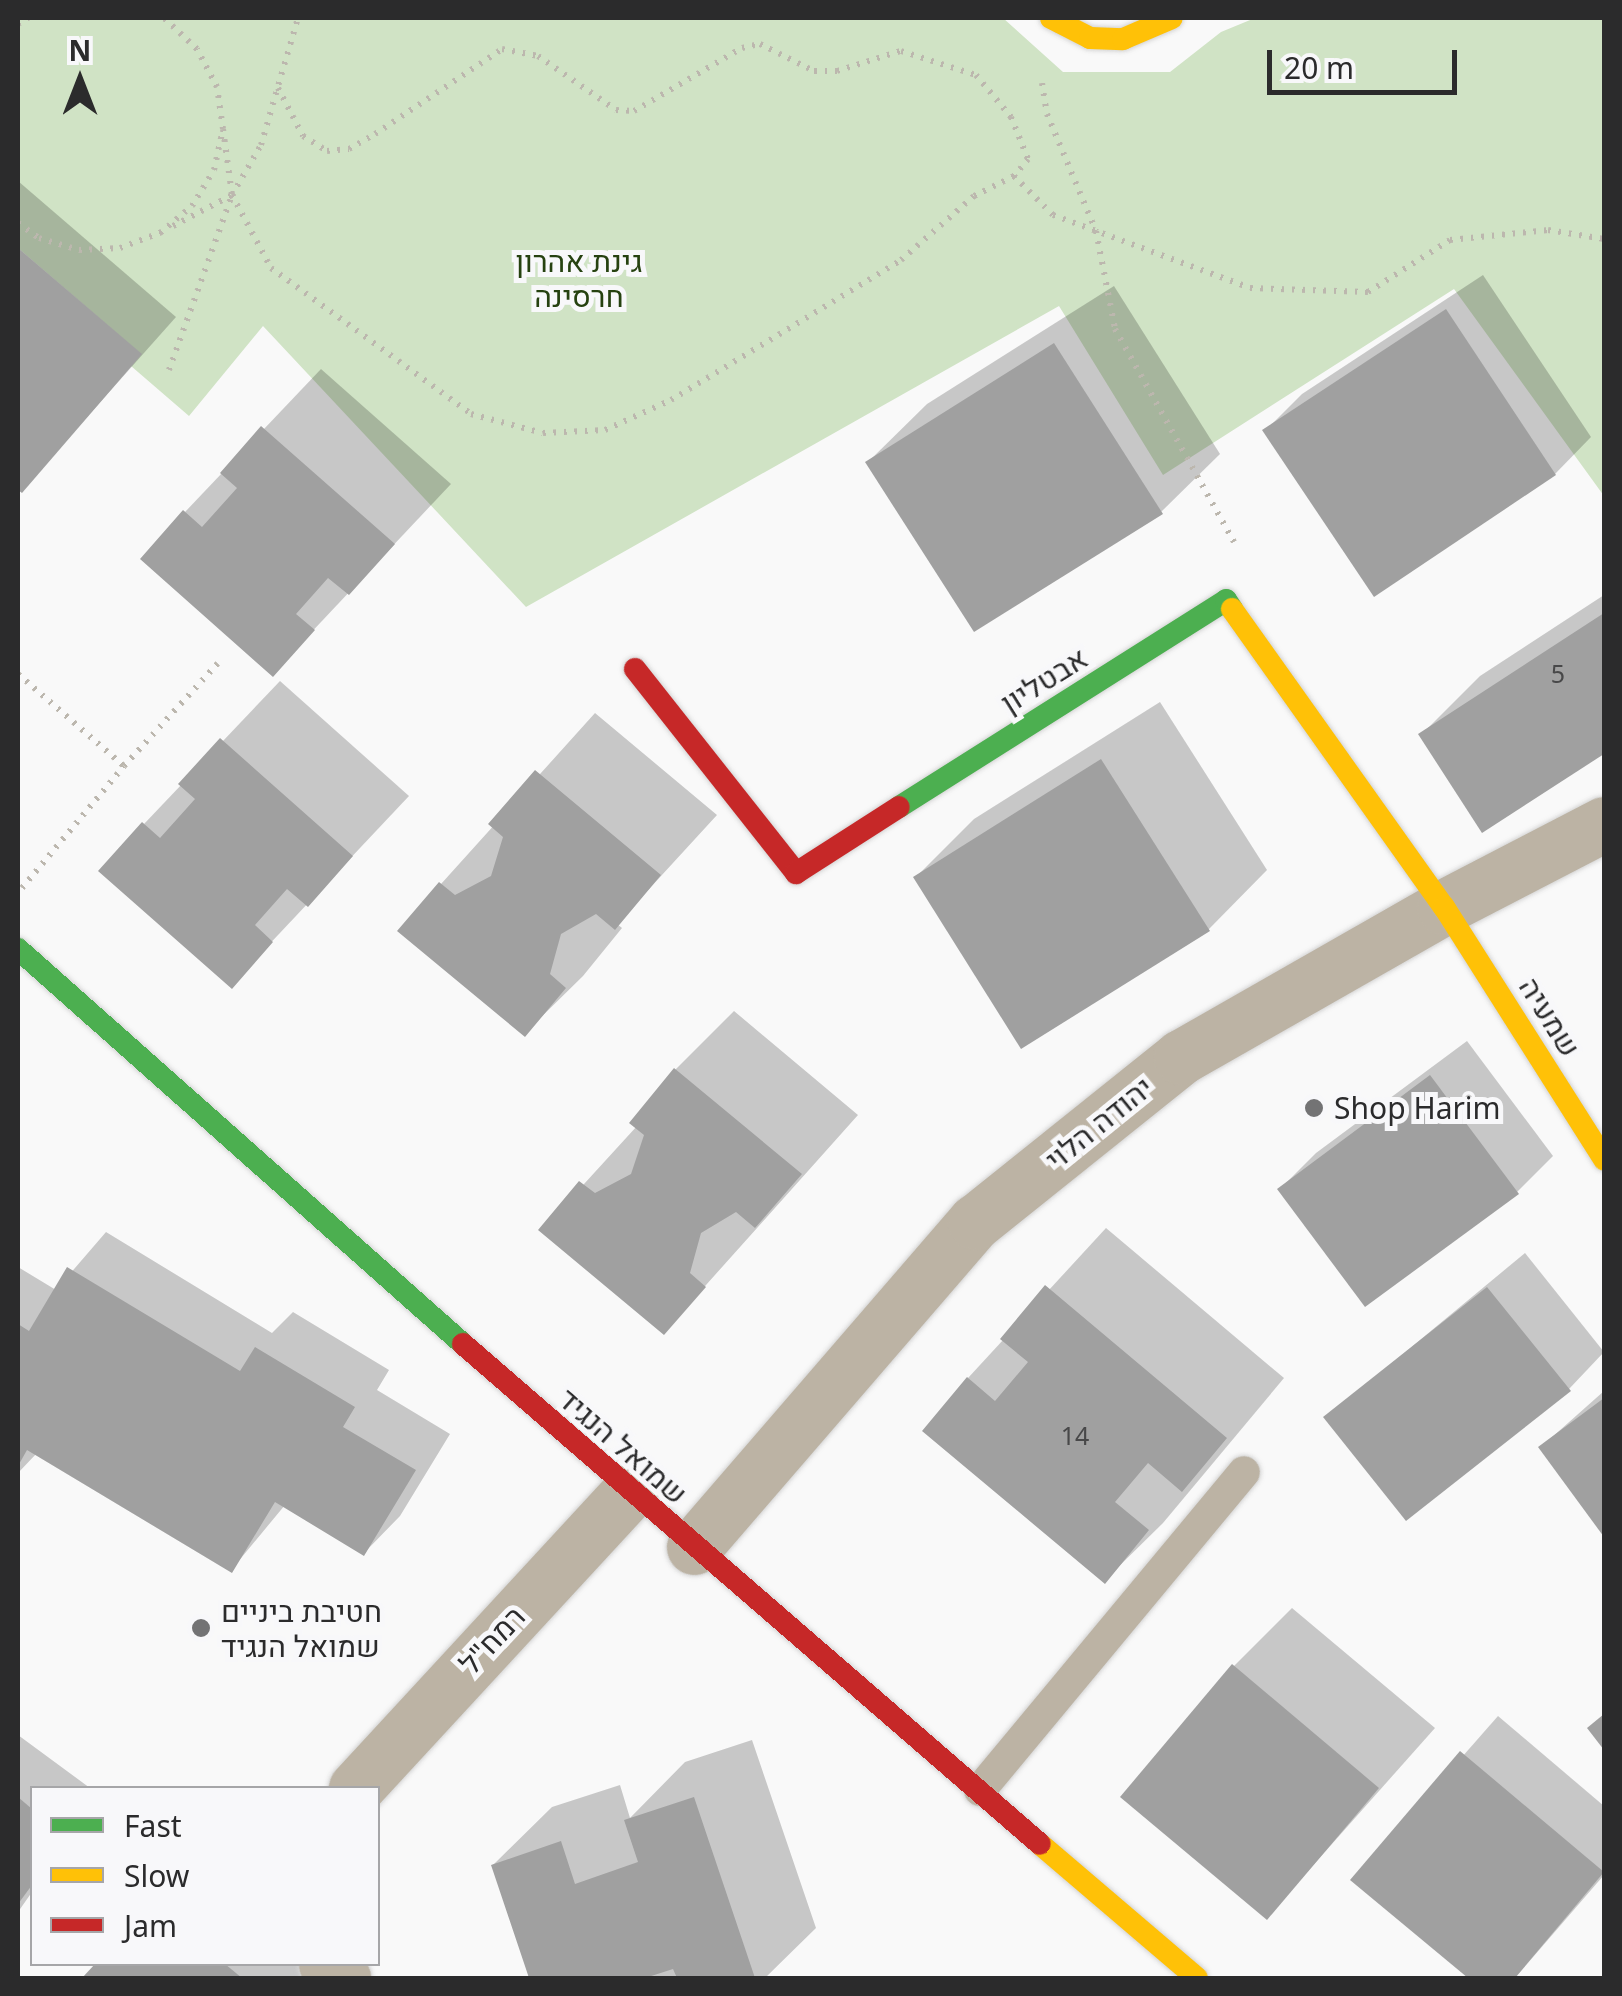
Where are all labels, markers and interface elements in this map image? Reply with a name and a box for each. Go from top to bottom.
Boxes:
north arrow [30,30,130,130]
scale bar [1272,30,1462,92]
text: N [69,31,91,69]
text: 20 m [1284,47,1354,88]
park label: גינת אהרון חרסינה [515,243,643,314]
street label: אבטליון [994,639,1094,721]
house number: 5 [1551,658,1565,688]
street label: שמעיה [1512,971,1588,1063]
street label: יהודה הלוי [1038,1069,1160,1177]
place label: Shop Harim [1334,1090,1501,1126]
marker: Shop Harim [1303,1097,1325,1119]
street label: שמואל הנגיד [551,1380,695,1512]
house number: 14 [1061,1420,1089,1450]
place label: חטיבת ביניים שמואל הנגיד [221,1593,382,1664]
street label: רמח"ל [452,1599,532,1681]
marker: חטיבת ביניים שמואל הנגיד [190,1617,212,1639]
legend [30,1786,380,1966]
text: Fast [124,1805,182,1846]
text: Slow [124,1855,189,1896]
text: Jam [124,1905,177,1946]

